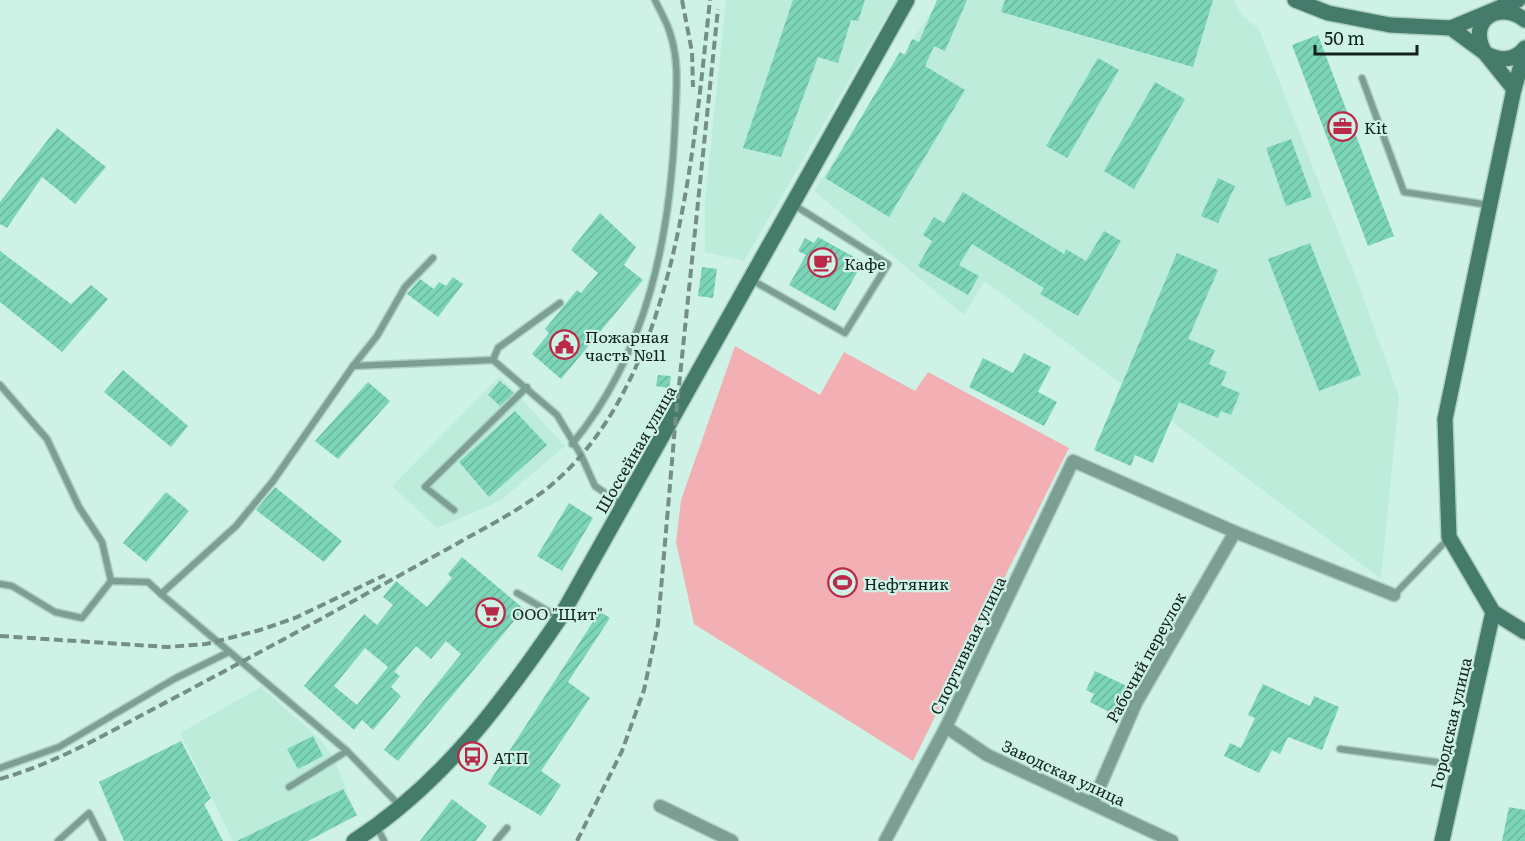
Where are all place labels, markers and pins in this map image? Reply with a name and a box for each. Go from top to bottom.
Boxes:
office icon: Kit [1327,111,1359,143]
place label: Kit [1364,115,1388,139]
cafe icon: Кафе [807,247,839,279]
place label: Кафе [844,251,886,275]
place label: Пожарная часть №11 [585,324,669,366]
public building icon: Пожарная часть №11 [548,329,580,361]
sports icon: Нефтяник [827,567,859,599]
place label: Нефтяник [864,571,949,595]
supermarket icon: ООО "Щит" [475,597,507,629]
place label: ООО "Щит" [512,601,603,625]
bus stop icon: АТП [456,741,488,773]
place label: АТП [493,745,529,769]

